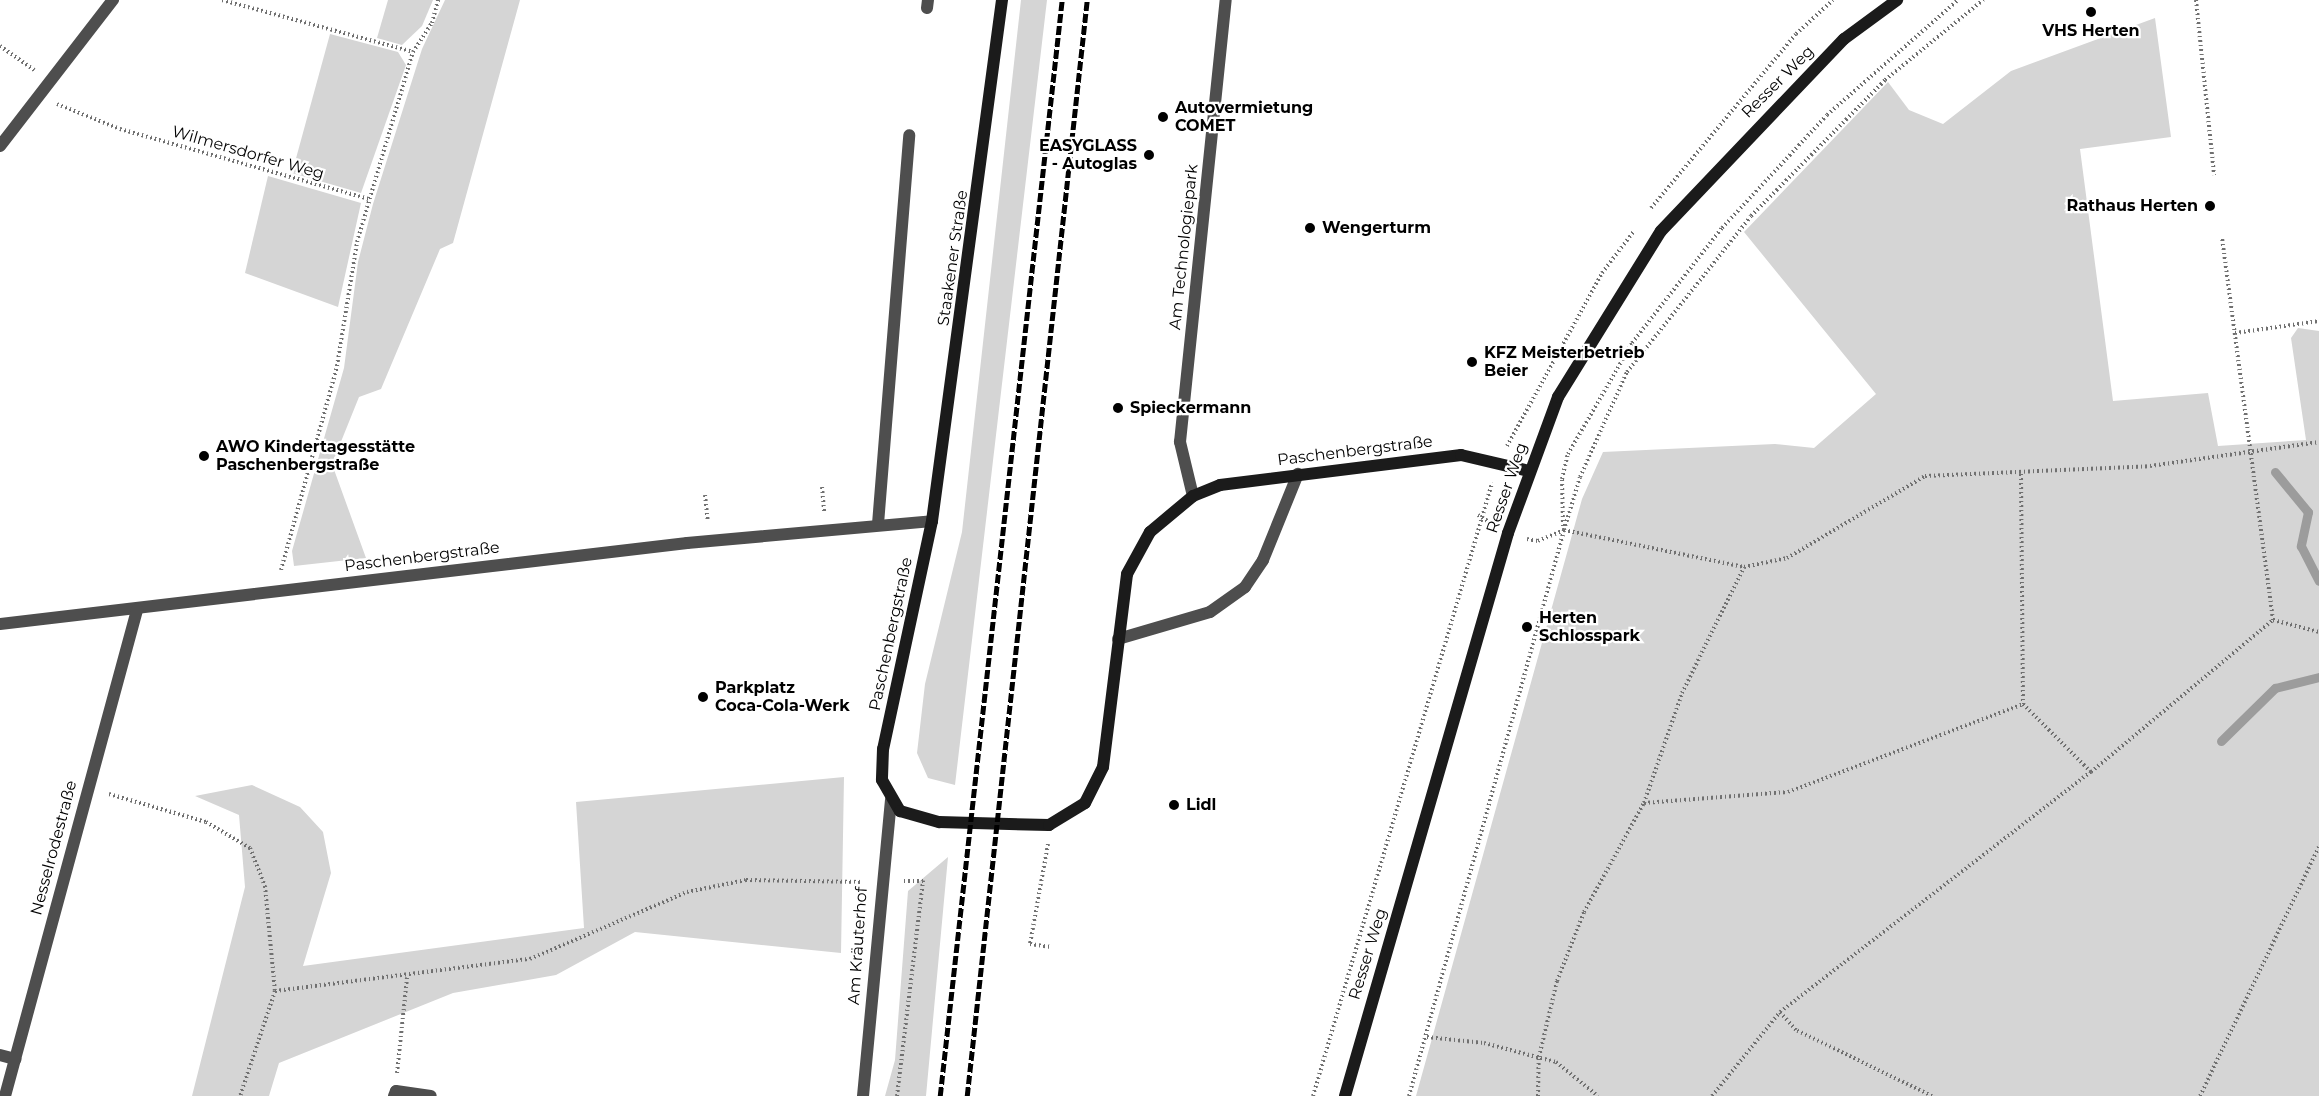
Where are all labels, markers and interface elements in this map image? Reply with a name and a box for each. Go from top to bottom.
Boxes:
marker: VHS Herten [2084,5,2098,19]
place label: VHS Herten [2042,21,2140,41]
street label: Resser Weg [1738,42,1818,122]
place label: Autovermietung COMET [1175,98,1313,136]
marker: Autovermietung COMET [1156,110,1170,124]
street label: Wilmersdorfer Weg [170,122,326,184]
place label: EASYGLASS - Autoglas [1039,136,1137,174]
marker: EASYGLASS - Autoglas [1142,148,1156,162]
street label: Am Technologiepark [1166,163,1202,331]
street label: Staakener Straße [934,189,972,327]
place label: Rathaus Herten [2067,196,2198,216]
marker: Rathaus Herten [2203,199,2217,213]
place label: Wengerturm [1322,218,1431,238]
marker: Wengerturm [1303,221,1317,235]
place label: KFZ Meisterbetrieb Beier [1484,343,1645,381]
marker: KFZ Meisterbetrieb Beier [1465,355,1479,369]
place label: Spieckermann [1130,398,1251,418]
marker: Spieckermann [1111,401,1125,415]
street label: Paschenbergstraße [1276,432,1434,470]
place label: AWO Kindertagesstätte Paschenbergstraße [216,437,415,475]
street label: Resser Weg [1483,440,1531,536]
marker: AWO Kindertagesstätte Paschenbergstraße [197,449,211,463]
street label: Paschenbergstraße [343,538,501,576]
street label: Paschenbergstraße [865,556,917,712]
place label: Herten Schlosspark [1539,608,1640,646]
marker: Herten Schlosspark [1520,620,1534,634]
place label: Parkplatz Coca-Cola-Werk [715,678,850,716]
marker: Parkplatz Coca-Cola-Werk [696,690,710,704]
street label: Nesselrodestraße [27,778,81,918]
place label: Lidl [1186,795,1216,815]
marker: Lidl [1167,798,1181,812]
street label: Am Kräuterhof [844,886,872,1006]
street label: Resser Weg [1345,906,1391,1002]

